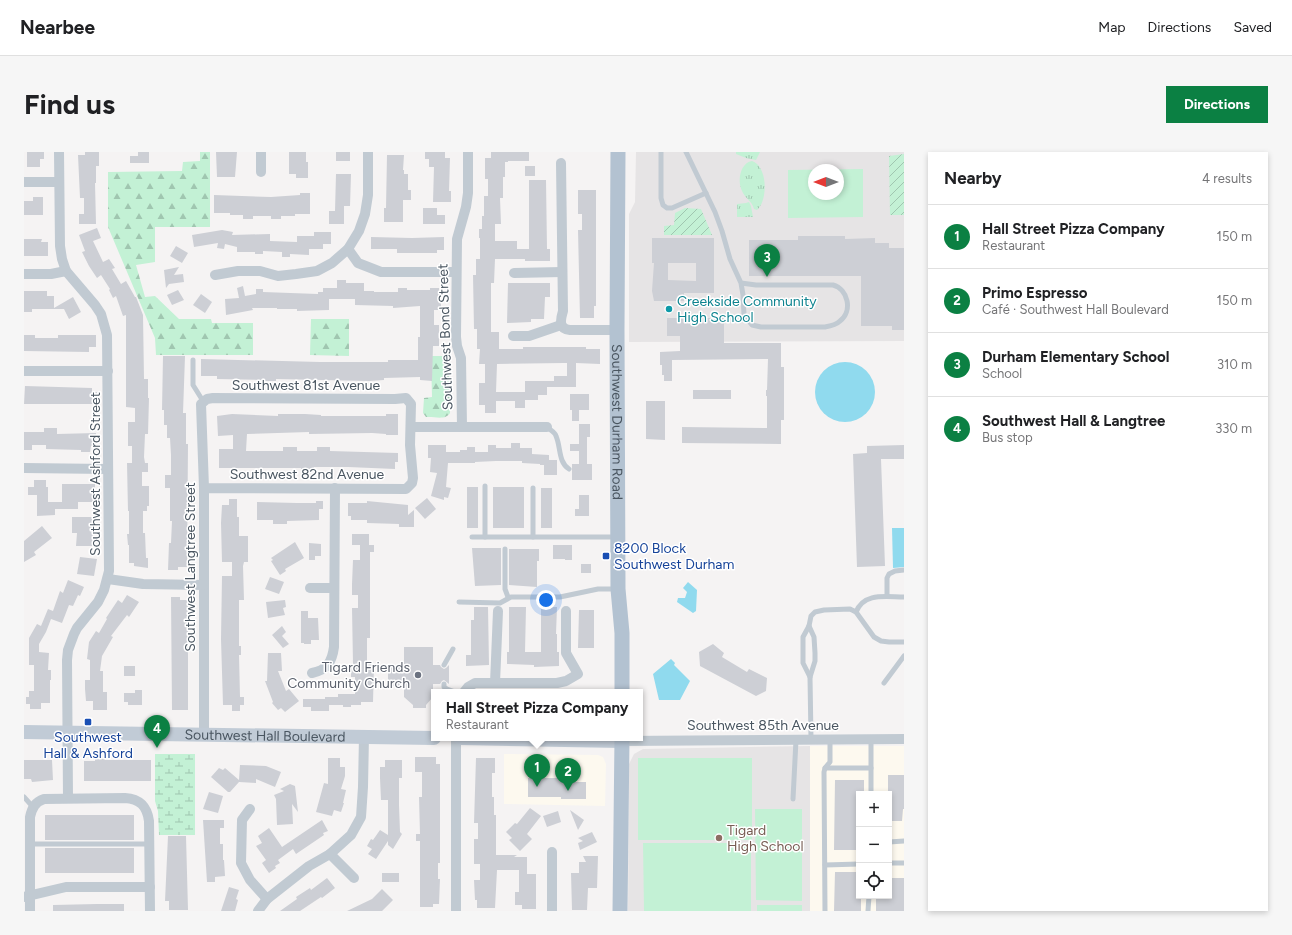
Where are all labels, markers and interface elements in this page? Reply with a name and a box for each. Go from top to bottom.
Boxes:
text: Nearbee [20,16,95,39]
text: Map [1098,19,1126,36]
text: Directions [1148,19,1211,36]
text: Saved [1233,19,1272,36]
button: Directions [1166,86,1268,123]
text: Find us [24,87,115,121]
north arrow [808,164,844,200]
text: Nearby [944,168,1002,188]
text: 4 results [1202,171,1252,186]
text: Hall Street Pizza Company [982,220,1165,238]
text: 1 [954,229,960,244]
text: 150 m [1217,229,1252,244]
text: Restaurant [982,238,1045,253]
pin: 3 [754,244,780,277]
street label: Southwest Bond Street [434,263,457,411]
text: Primo Espresso [982,284,1088,302]
place label: Creekside Community High School [677,293,817,326]
text: 2 [953,293,961,308]
text: 150 m [1217,293,1252,308]
text: Café · Southwest Hall Boulevard [982,302,1169,317]
marker: Creekside Community High School [664,304,674,314]
street label: Southwest Durham Road [608,344,626,500]
text: Durham Elementary School [982,348,1169,366]
text: 3 [953,357,961,372]
text: 310 m [1217,357,1252,372]
text: School [982,366,1022,381]
street label: Southwest 81st Avenue [232,377,380,394]
street label: Southwest Ashford Street [87,392,104,556]
text: Southwest Hall & Langtree [982,412,1165,430]
text: 4 [953,421,961,436]
text: 330 m [1215,421,1252,436]
text: Bus stop [982,430,1033,445]
street label: Southwest 82nd Avenue [230,466,385,483]
street label: Southwest Langtree Street [182,482,199,652]
place label: 8200 Block Southwest Durham [614,540,734,573]
marker: 8200 Block Southwest Durham [601,551,611,561]
your location [536,590,556,610]
place label: Tigard Friends Community Church [287,659,410,692]
marker: Tigard Friends Community Church [413,670,423,680]
popup [431,689,643,741]
text: Hall Street Pizza Company [446,699,628,717]
pin: 4 [144,715,170,748]
marker: Southwest Hall & Ashford [83,717,93,727]
text: Restaurant [446,717,509,732]
street label: Southwest 85th Avenue [687,717,839,734]
street label: Southwest Hall Boulevard [184,726,346,746]
place label: Southwest Hall & Ashford [43,729,133,762]
pin: 1 [524,754,550,787]
pin: 2 [555,758,581,791]
map controls [856,791,892,899]
button: + [856,791,892,827]
place label: Tigard High School [727,822,804,855]
button: − [856,827,892,863]
marker: Tigard High School [714,833,724,843]
button: locate [856,863,892,899]

